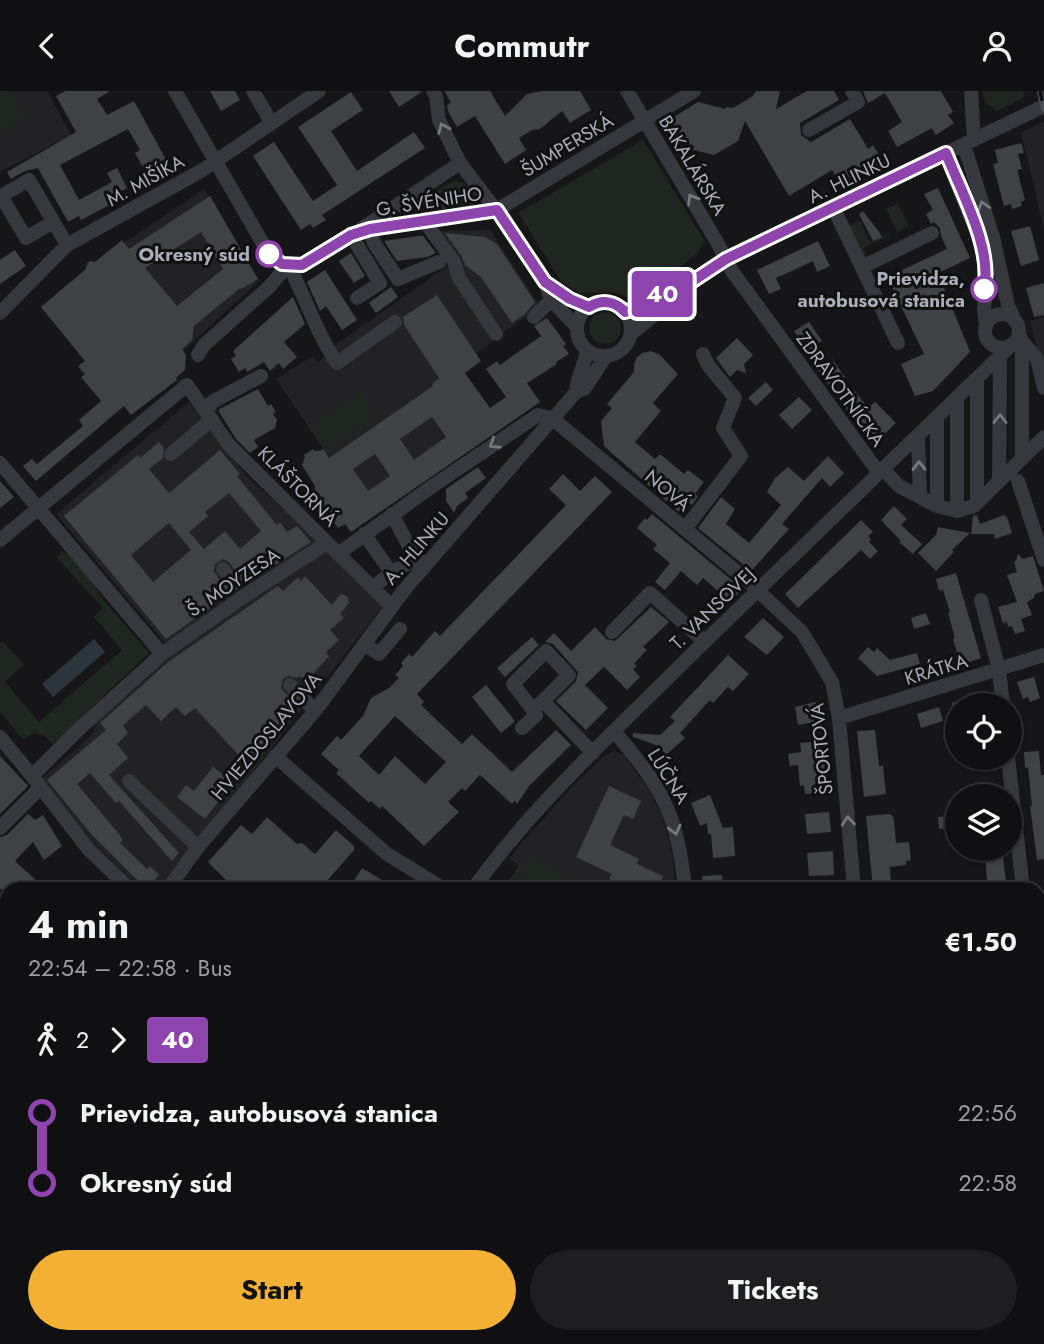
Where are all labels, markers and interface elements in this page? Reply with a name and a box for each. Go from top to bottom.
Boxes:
text: Commutr [454,23,590,69]
icon: back [28,27,66,65]
icon: person [978,27,1016,65]
street label: ŠUMPERSKÁ [516,107,619,183]
street label: BAKALÁRSKA [652,110,733,221]
one-way arrow [437,123,451,135]
street label: A. HLINKU [803,147,895,210]
street label: M. MIŠÍKA [101,148,189,213]
street label: G. ŠVÉNIHO [374,180,484,223]
one-way arrow [687,194,700,207]
one-way arrow [977,200,992,212]
place label: Okresný súd [139,241,250,268]
marker: Okresný súd [256,241,282,267]
place label: Prievidza, autobusová stanica [798,265,965,314]
line badge: 40 [630,271,694,317]
text: 40 [646,276,678,311]
marker: Prievidza, autobusová stanica [971,276,997,302]
street label: ZDRAVOTNÍCKA [790,326,892,453]
one-way arrow [992,413,1008,423]
one-way arrow [489,435,502,448]
street label: KLÁŠTORNÁ [251,440,344,533]
one-way arrow [912,460,927,471]
street label: NOVÁ [639,463,697,518]
street label: A. HLINKU [377,506,456,591]
street label: Š. MOYZESA [182,541,285,623]
street label: T. VANSOVEJ [664,561,761,656]
street label: KRÁTKA [901,647,971,692]
street label: HVIEZDOSLAVOVA [205,666,328,806]
map controls [945,693,1022,861]
button: locate [945,693,1022,770]
street label: ŠPORTOVÁ [803,701,840,796]
street label: LÚČNA [641,743,696,810]
button: layers [945,784,1022,861]
one-way arrow [841,815,856,826]
one-way arrow [667,824,681,836]
text: 4 min [28,897,129,952]
text: €1.50 [944,923,1017,961]
text: 22:54 – 22:58 · Bus [28,951,232,985]
icon: walk [28,1021,66,1059]
icon: forward [99,1021,137,1059]
text: 40 [161,1022,194,1057]
text: 2 [76,1023,89,1057]
text: Prievidza, autobusová stanica [80,1094,438,1132]
text: 22:56 [958,1096,1017,1130]
text: Okresný súd [80,1164,232,1202]
text: 22:58 [958,1166,1017,1200]
button: Start [28,1250,516,1330]
button: Tickets [530,1250,1017,1330]

